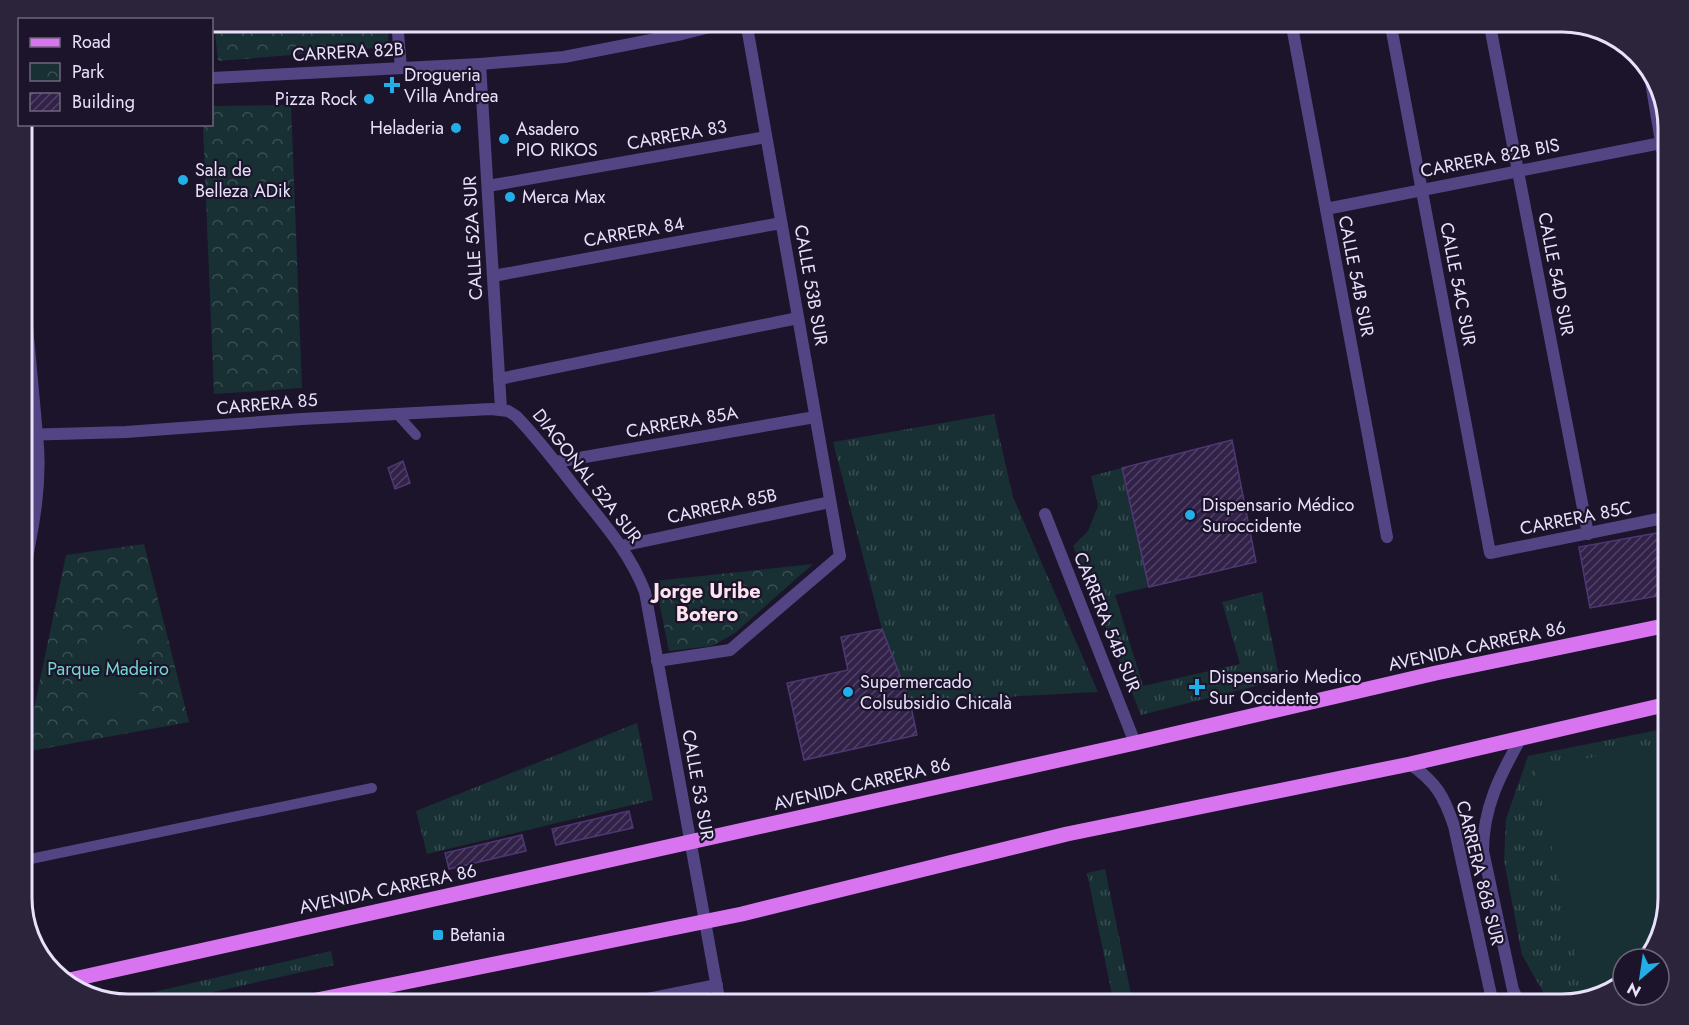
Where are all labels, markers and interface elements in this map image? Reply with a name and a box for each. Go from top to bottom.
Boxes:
legend [18,18,213,126]
text: Road [72,29,111,55]
street label: CARRERA 82B [292,36,404,68]
text: Park [72,59,104,85]
place label: Drogueria Villa Andrea [404,62,498,109]
marker: Drogueria Villa Andrea [385,78,399,92]
place label: Pizza Rock [275,86,357,112]
text: Building [72,89,135,115]
marker: Pizza Rock [362,92,376,106]
street label: CARRERA 83 [625,113,729,157]
place label: Heladeria [370,115,444,141]
place label: Asadero PIO RIKOS [516,116,598,163]
marker: Heladeria [449,121,463,135]
marker: Asadero PIO RIKOS [497,132,511,146]
street label: CARRERA 82B BIS [1418,132,1562,184]
place label: Sala de Belleza ADik [195,157,291,204]
marker: Sala de Belleza ADik [176,173,190,187]
street label: CALLE 52A SUR [457,175,489,301]
place label: Merca Max [522,184,606,210]
marker: Merca Max [503,190,517,204]
street label: CARRERA 84 [582,210,686,254]
street label: CALLE 54D SUR [1531,210,1581,338]
street label: CALLE 54B SUR [1332,213,1380,339]
street label: CALLE 54C SUR [1433,220,1483,348]
street label: CALLE 53B SUR [788,223,834,347]
street label: CARRERA 85 [215,387,319,421]
street label: CARRERA 85A [624,399,740,445]
street label: DIAGONAL 52A SUR [526,403,648,549]
street label: CARRERA 85B [665,482,779,530]
place label: Dispensario Médico Suroccidente [1202,492,1355,539]
street label: CARRERA 85C [1518,494,1634,542]
marker: Dispensario Médico Suroccidente [1183,508,1197,522]
street label: CARRERA 54B SUR [1067,548,1147,696]
district label: Jorge Uribe Botero [649,577,761,629]
street label: AVENIDA CARRERA 86 [1386,614,1568,678]
park label: Parque Madeiro [47,656,169,682]
place label: Dispensario Medico Sur Occidente [1209,664,1362,711]
place label: Supermercado Colsubsidio Chicalà [860,669,1012,716]
marker: Dispensario Medico Sur Occidente [1190,680,1204,694]
marker: Supermercado Colsubsidio Chicalà [841,685,855,699]
street label: CALLE 53 SUR [675,728,721,842]
street label: AVENIDA CARRERA 86 [771,751,953,817]
street label: CARRERA 86B SUR [1449,798,1511,948]
street label: AVENIDA CARRERA 86 [297,857,479,921]
place label: Betania [450,922,505,948]
marker: Betania [431,928,445,942]
north arrow [1611,947,1671,1007]
text: N [1623,977,1645,1003]

